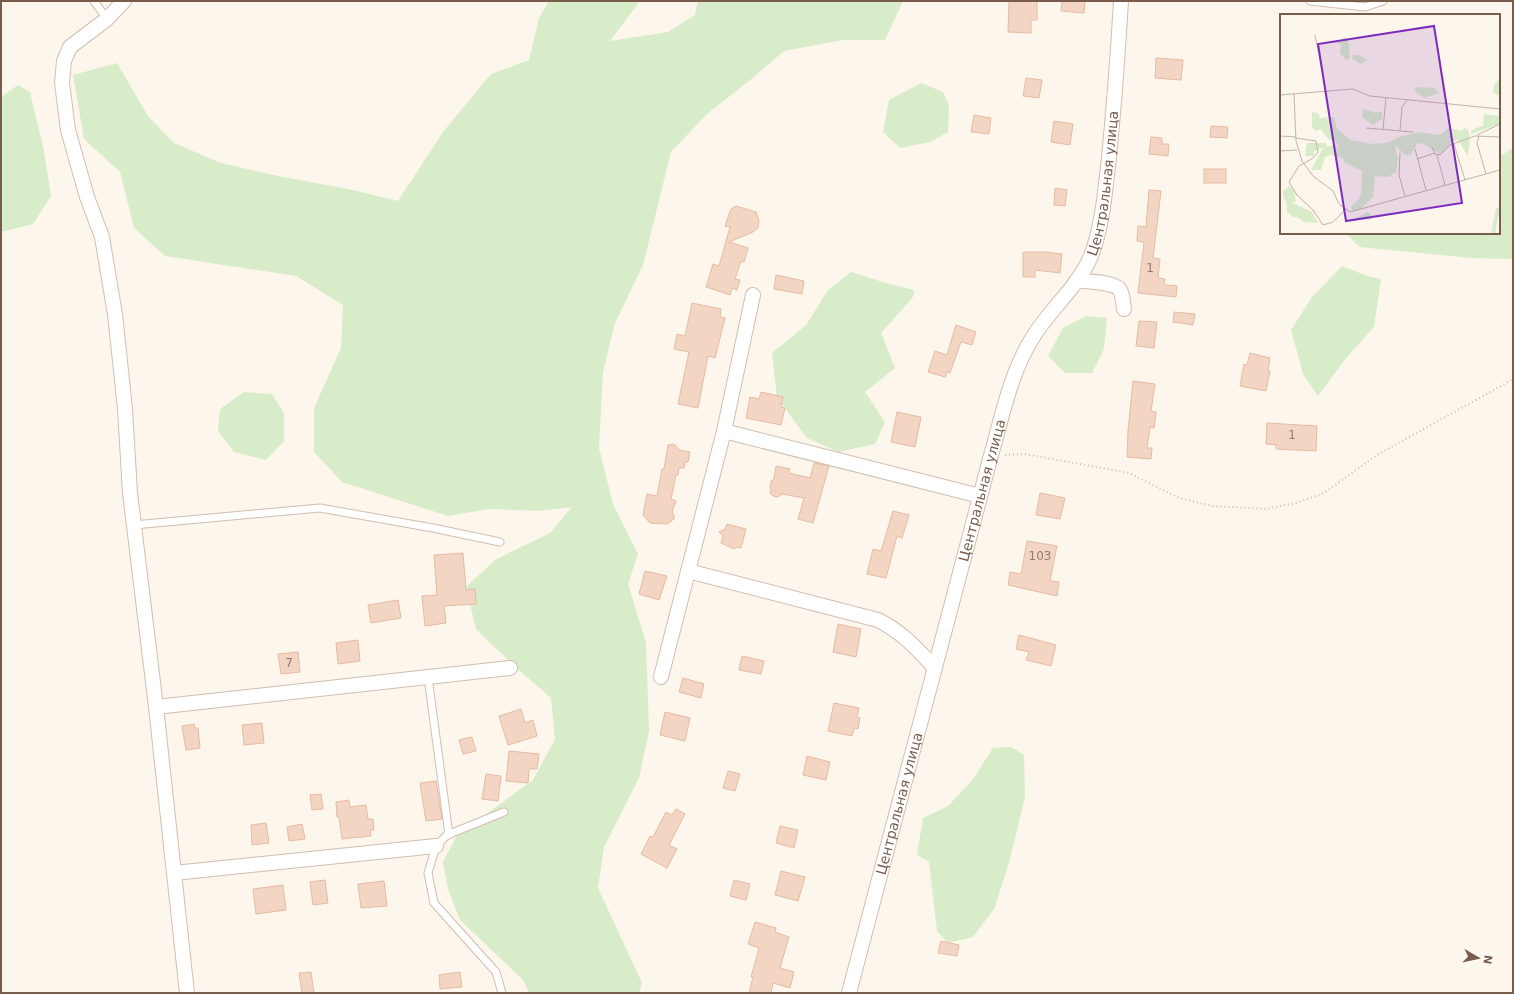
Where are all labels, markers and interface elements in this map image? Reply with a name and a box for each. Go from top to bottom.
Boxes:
inset map [1280,14,1500,234]
street label: Центральная улица [1084,110,1121,258]
house number: 1 [1146,261,1154,275]
street label: Центральная улица [955,417,1008,563]
house number: 1 [1288,428,1296,442]
house number: 103 [1029,549,1051,563]
house number: 7 [285,656,293,670]
street label: Центральная улица [873,731,925,876]
north arrow [1458,938,1498,978]
text: N [1480,954,1495,965]

